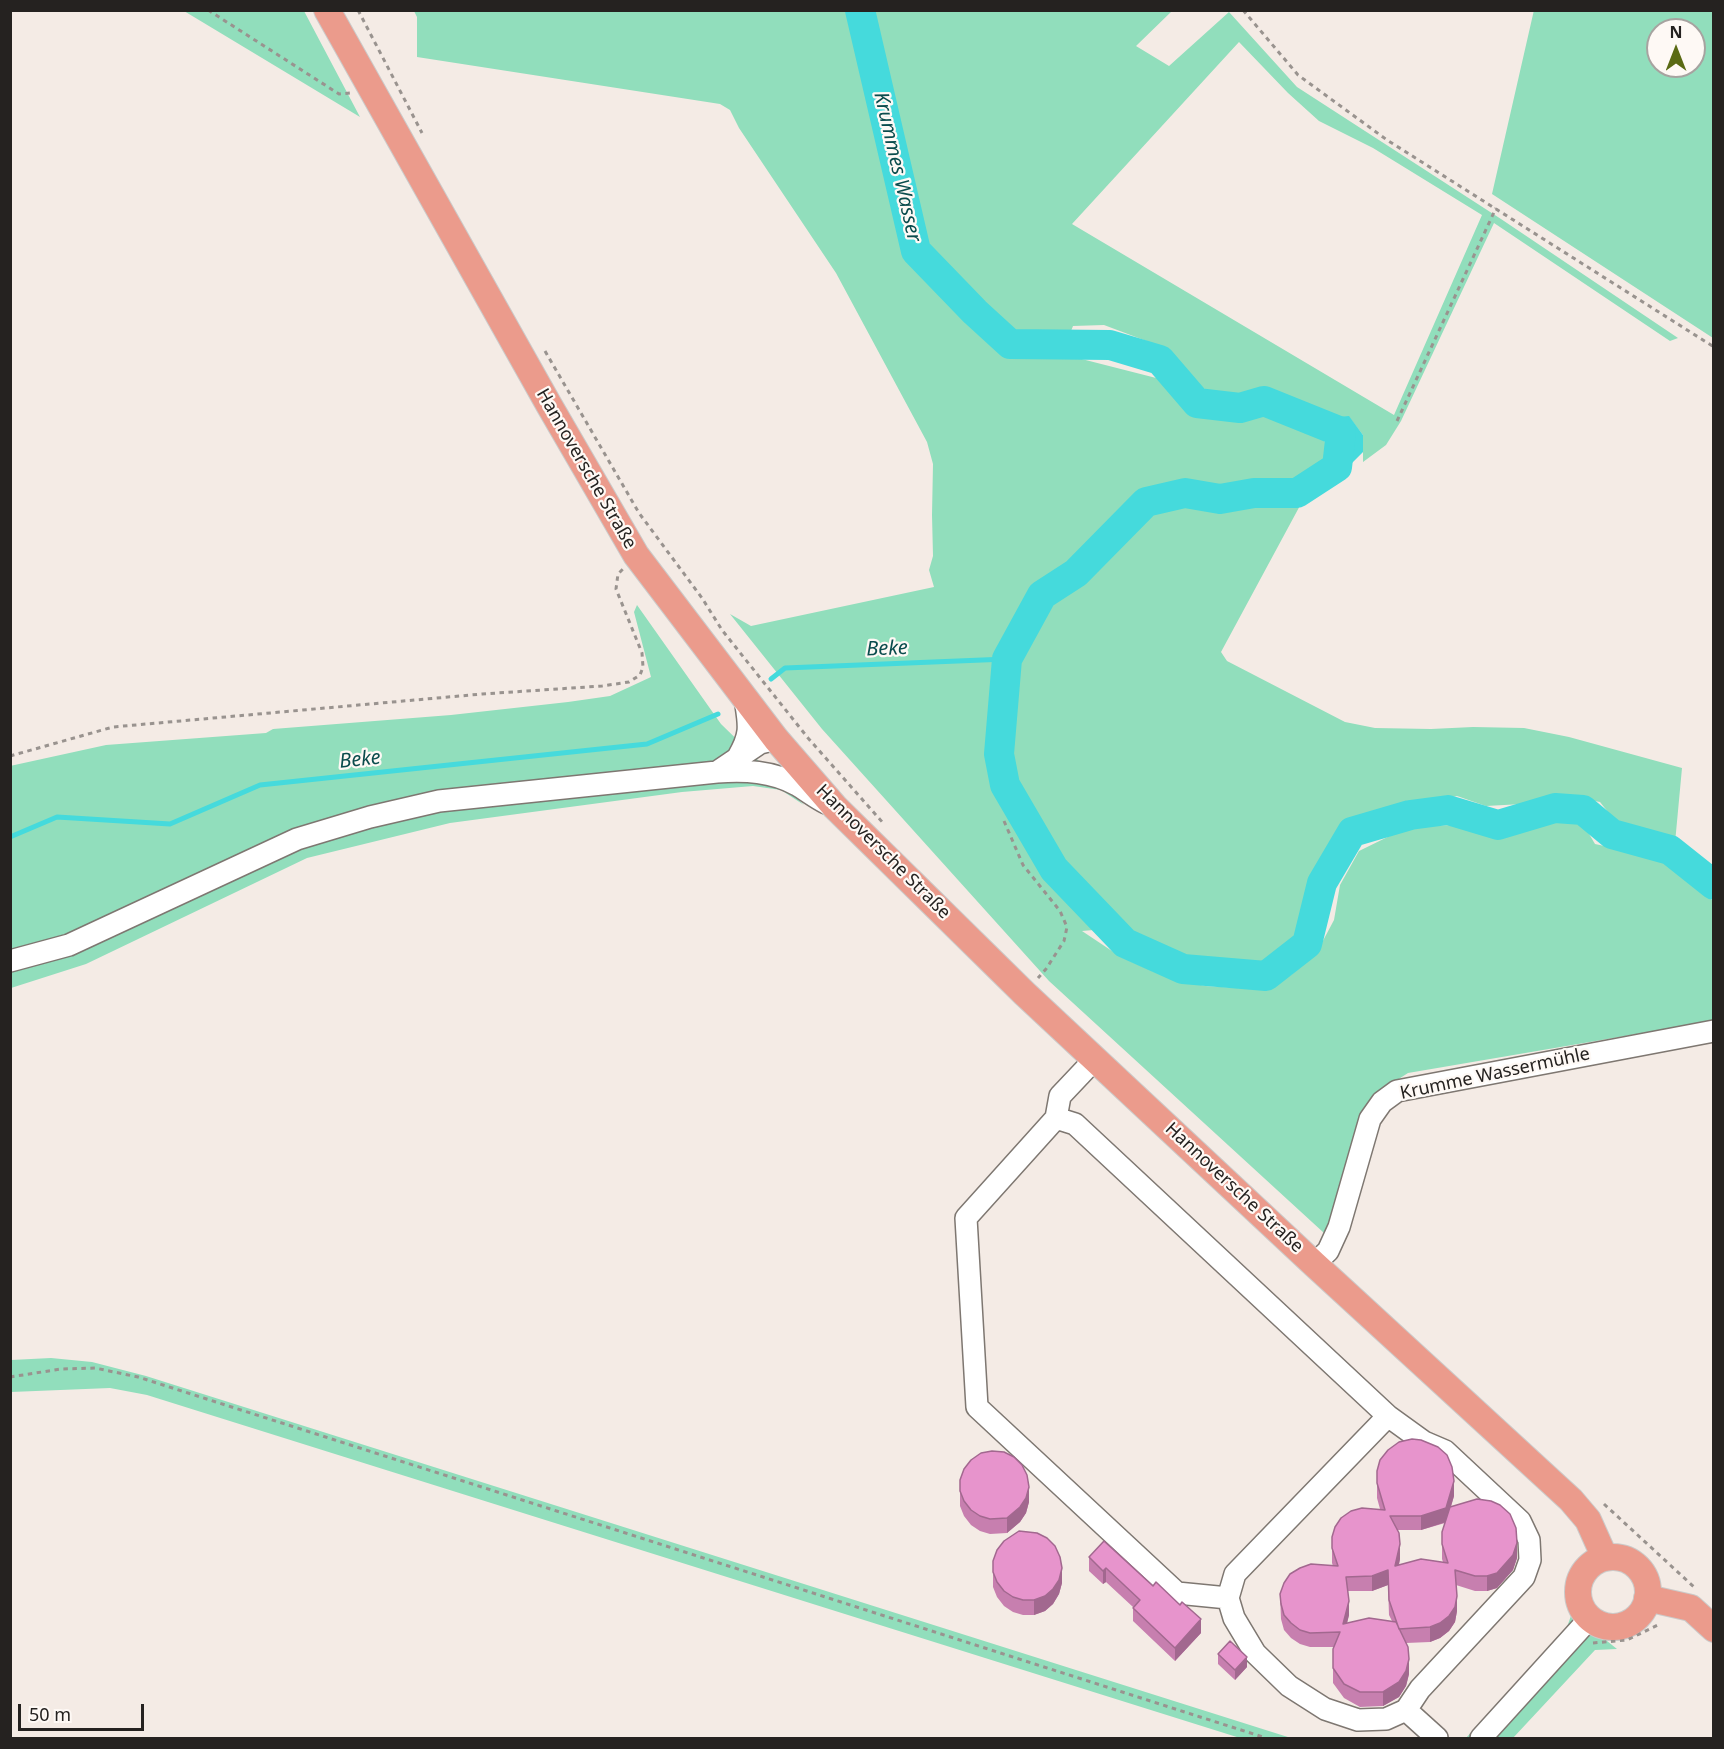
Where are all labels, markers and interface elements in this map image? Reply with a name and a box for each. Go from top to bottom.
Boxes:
north arrow [1646,18,1706,78]
text: N [1669,21,1683,43]
water label: Krummes Wasser [868,90,926,244]
street label: Hannoversche Straße [531,385,641,553]
water label: Beke [866,636,908,662]
water label: Beke [338,746,382,774]
street label: Hannoversche Straße [811,780,955,924]
street label: Krumme Wassermühle [1398,1043,1592,1105]
street label: Hannoversche Straße [1160,1118,1308,1258]
scale bar [21,1692,147,1730]
text: 50 m [29,1702,71,1726]

